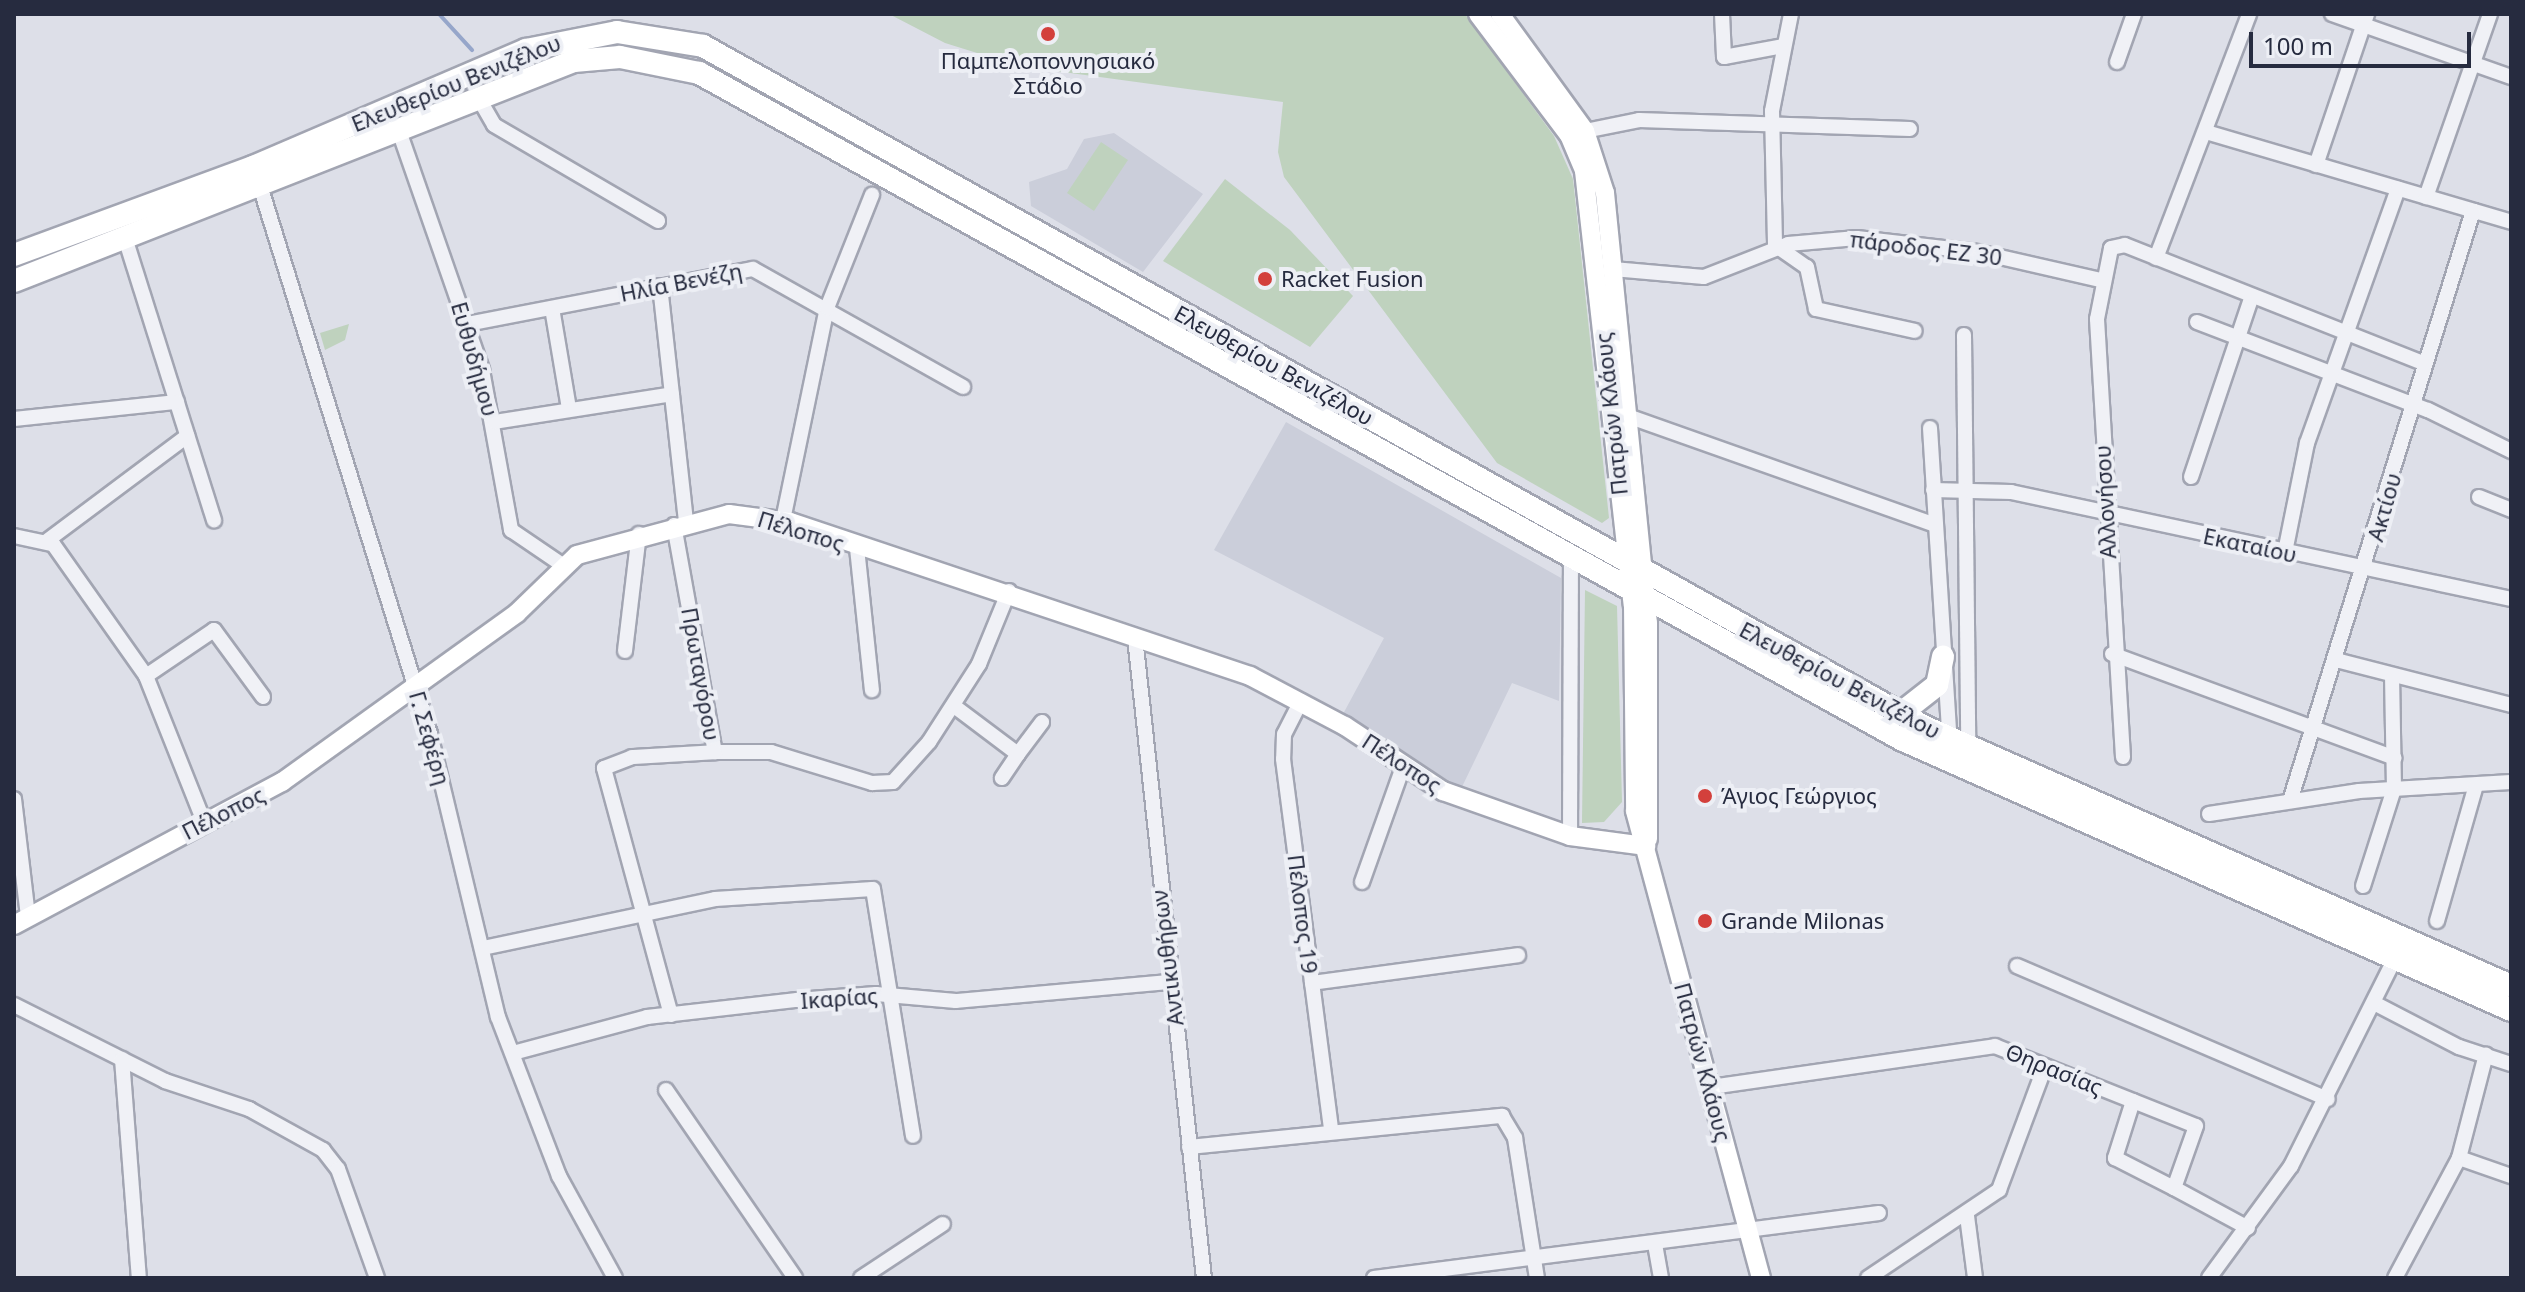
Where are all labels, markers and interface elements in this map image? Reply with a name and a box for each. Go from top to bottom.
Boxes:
scale bar [2253,16,2475,66]
marker: Παμπελοποννησιακό Στάδιο [1039,25,1057,43]
street label: Ελευθερίου Βενιζέλου [348,29,564,137]
text: 100 m [2263,29,2333,62]
place label: Παμπελοποννησιακό Στάδιο [941,47,1155,98]
street label: πάροδος ΕΖ 30 [1849,226,2003,270]
street label: Ηλία Βενέζη [618,257,744,307]
place label: Racket Fusion [1281,266,1424,292]
marker: Racket Fusion [1256,270,1274,288]
street label: Ευθυδήμου [446,299,504,419]
street label: Ελευθερίου Βενιζέλου [1170,299,1378,431]
street label: Πατρών Κλάους [1589,331,1633,497]
street label: Αλλονήσου [2089,444,2121,560]
street label: Ακτίου [2362,470,2406,544]
street label: Πέλοπος [755,505,847,557]
street label: Εκαταίου [2201,522,2299,568]
street label: Πρωταγόρου [676,605,726,743]
street label: Ελευθερίου Βενιζέλου [1735,616,1945,744]
street label: Γ. Σεφέρη [404,688,456,788]
street label: Πέλοπος [1358,728,1446,798]
street label: Πέλοπος [177,781,269,845]
place label: Άγιος Γεώργιος [1721,783,1877,809]
marker: Άγιος Γεώργιος [1696,787,1714,805]
street label: Πέλοπος 19 [1283,853,1323,975]
street label: Αντικυθήρων [1146,889,1188,1027]
place label: Grande Milonas [1721,908,1884,934]
marker: Grande Milonas [1696,912,1714,930]
street label: Πατρών Κλάους [1669,980,1737,1144]
street label: Ικαρίας [800,982,878,1014]
street label: Θηρασίας [2002,1038,2106,1100]

